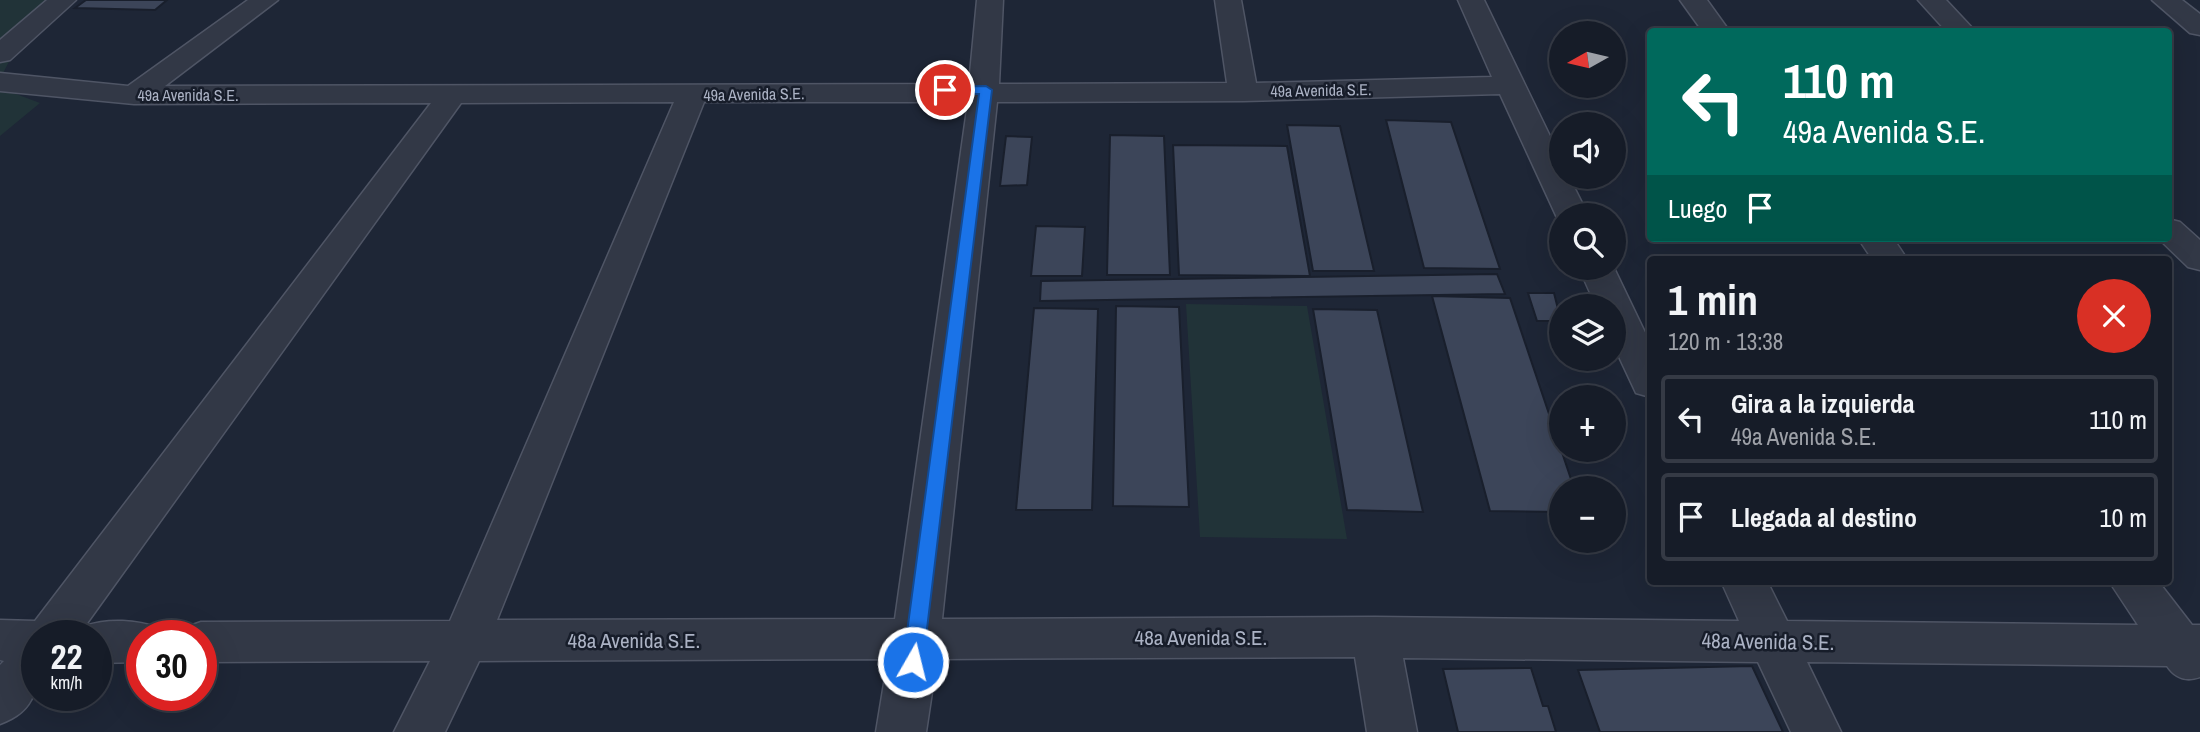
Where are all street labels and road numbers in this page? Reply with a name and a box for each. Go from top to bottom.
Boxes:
street label: 49a Avenida S.E. [1270,78,1372,102]
street label: 49a Avenida S.E. [703,82,805,106]
street label: 49a Avenida S.E. [137,84,239,106]
street label: 48a Avenida S.E. [1135,623,1267,652]
street label: 48a Avenida S.E. [568,626,700,655]
street label: 48a Avenida S.E. [1701,626,1835,657]

